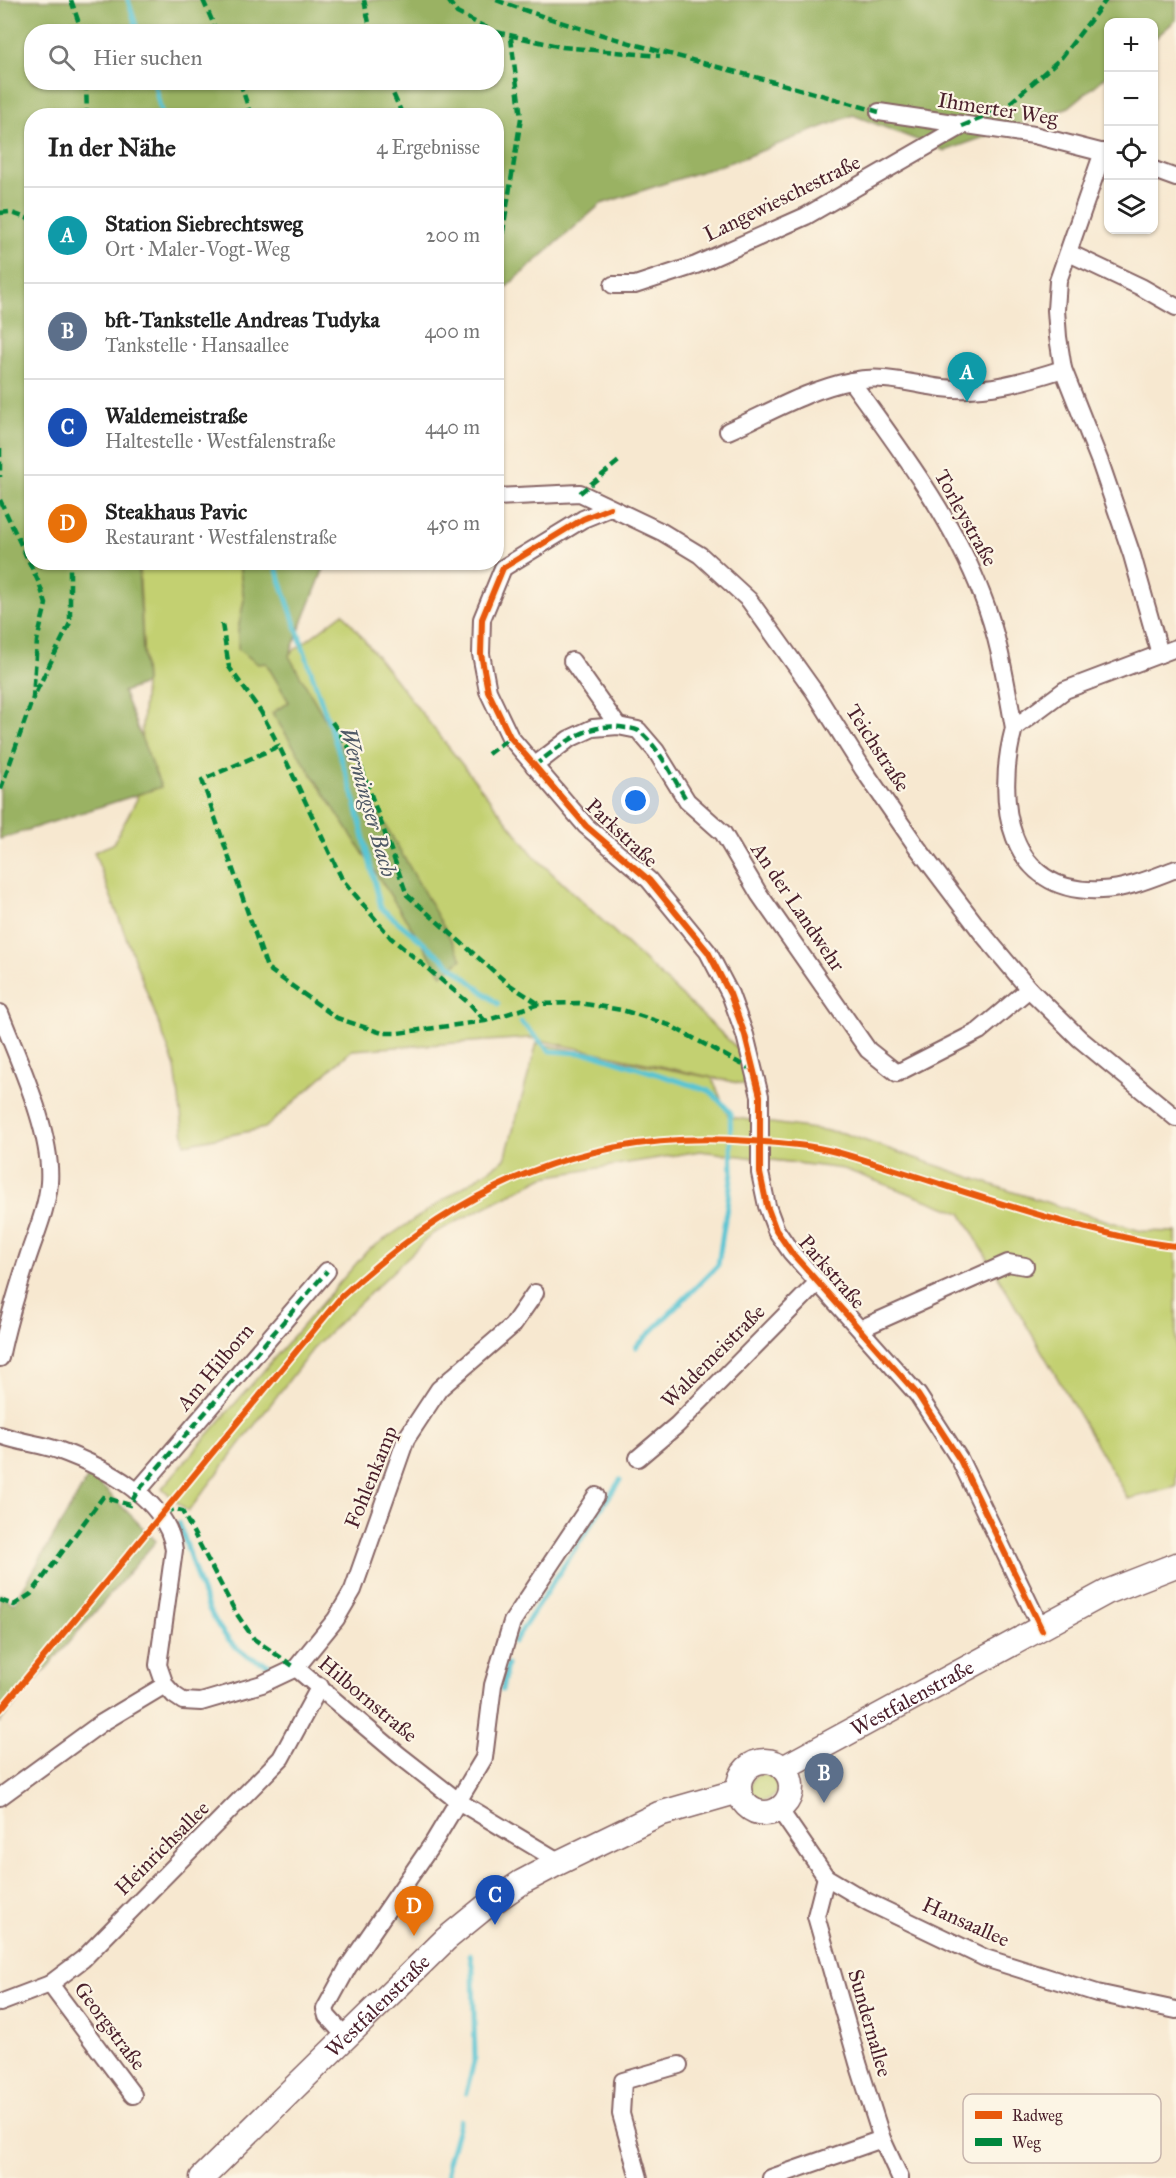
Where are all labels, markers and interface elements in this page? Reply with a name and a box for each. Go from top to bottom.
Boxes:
map controls [1104,18,1158,234]
button: + [1104,18,1158,72]
search box [24,24,504,90]
icon: search [45,41,78,74]
text: Hier suchen [93,44,202,71]
button: − [1104,72,1158,126]
street label: Ihmerter Weg [936,87,1060,131]
button: locate [1104,126,1158,180]
text: In der Nähe [48,131,176,163]
text: 4 Ergebnisse [376,135,480,159]
street label: Langewieschestraße [700,149,865,247]
button: layers [1104,180,1158,234]
text: Station Siebrechtsweg [105,210,303,237]
text: A [61,223,74,247]
text: 200 m [426,223,480,247]
text: Ort · Maler-Vogt-Weg [105,237,289,261]
text: bft-Tankstelle Andreas Tudyka [105,306,380,333]
text: B [61,319,74,343]
text: 400 m [424,319,480,343]
text: Tankstelle · Hansaallee [105,333,289,357]
pin: A [948,352,986,402]
text: Waldemeistraße [105,402,248,429]
text: C [61,415,74,439]
text: 440 m [425,415,480,439]
text: Haltestelle · Westfalenstraße [105,429,336,453]
street label: Torleystraße [929,465,1003,571]
text: Steakhaus Pavic [105,498,247,525]
text: D [60,511,75,535]
text: 450 m [427,511,480,535]
text: Restaurant · Westfalenstraße [105,525,337,549]
street label: Teichstraße [840,699,916,797]
water label: Wermingser Bach [334,724,403,880]
your location [621,786,650,815]
street label: Parkstraße [580,793,664,873]
street label: An der Landwehr [745,837,851,976]
street label: Parkstraße [793,1230,871,1314]
street label: Waldemeistraße [656,1298,771,1413]
street label: Am Hilborn [170,1318,259,1417]
street label: Fohlenkamp [339,1422,403,1532]
street label: Hilbornstraße [313,1650,423,1748]
street label: Westfalenstraße [846,1654,978,1742]
pin: B [804,1754,844,1803]
street label: Heinrichsallee [109,1795,215,1901]
pin: C [476,1876,514,1925]
pin: D [394,1886,434,1936]
street label: Hansaallee [918,1891,1014,1953]
street label: Westfalenstraße [320,1949,436,2063]
street label: Sundernallee [842,1966,898,2080]
street label: Georgstraße [68,1977,152,2076]
legend [963,2094,1161,2163]
text: Radweg [1012,2106,1063,2126]
text: Weg [1012,2133,1041,2153]

